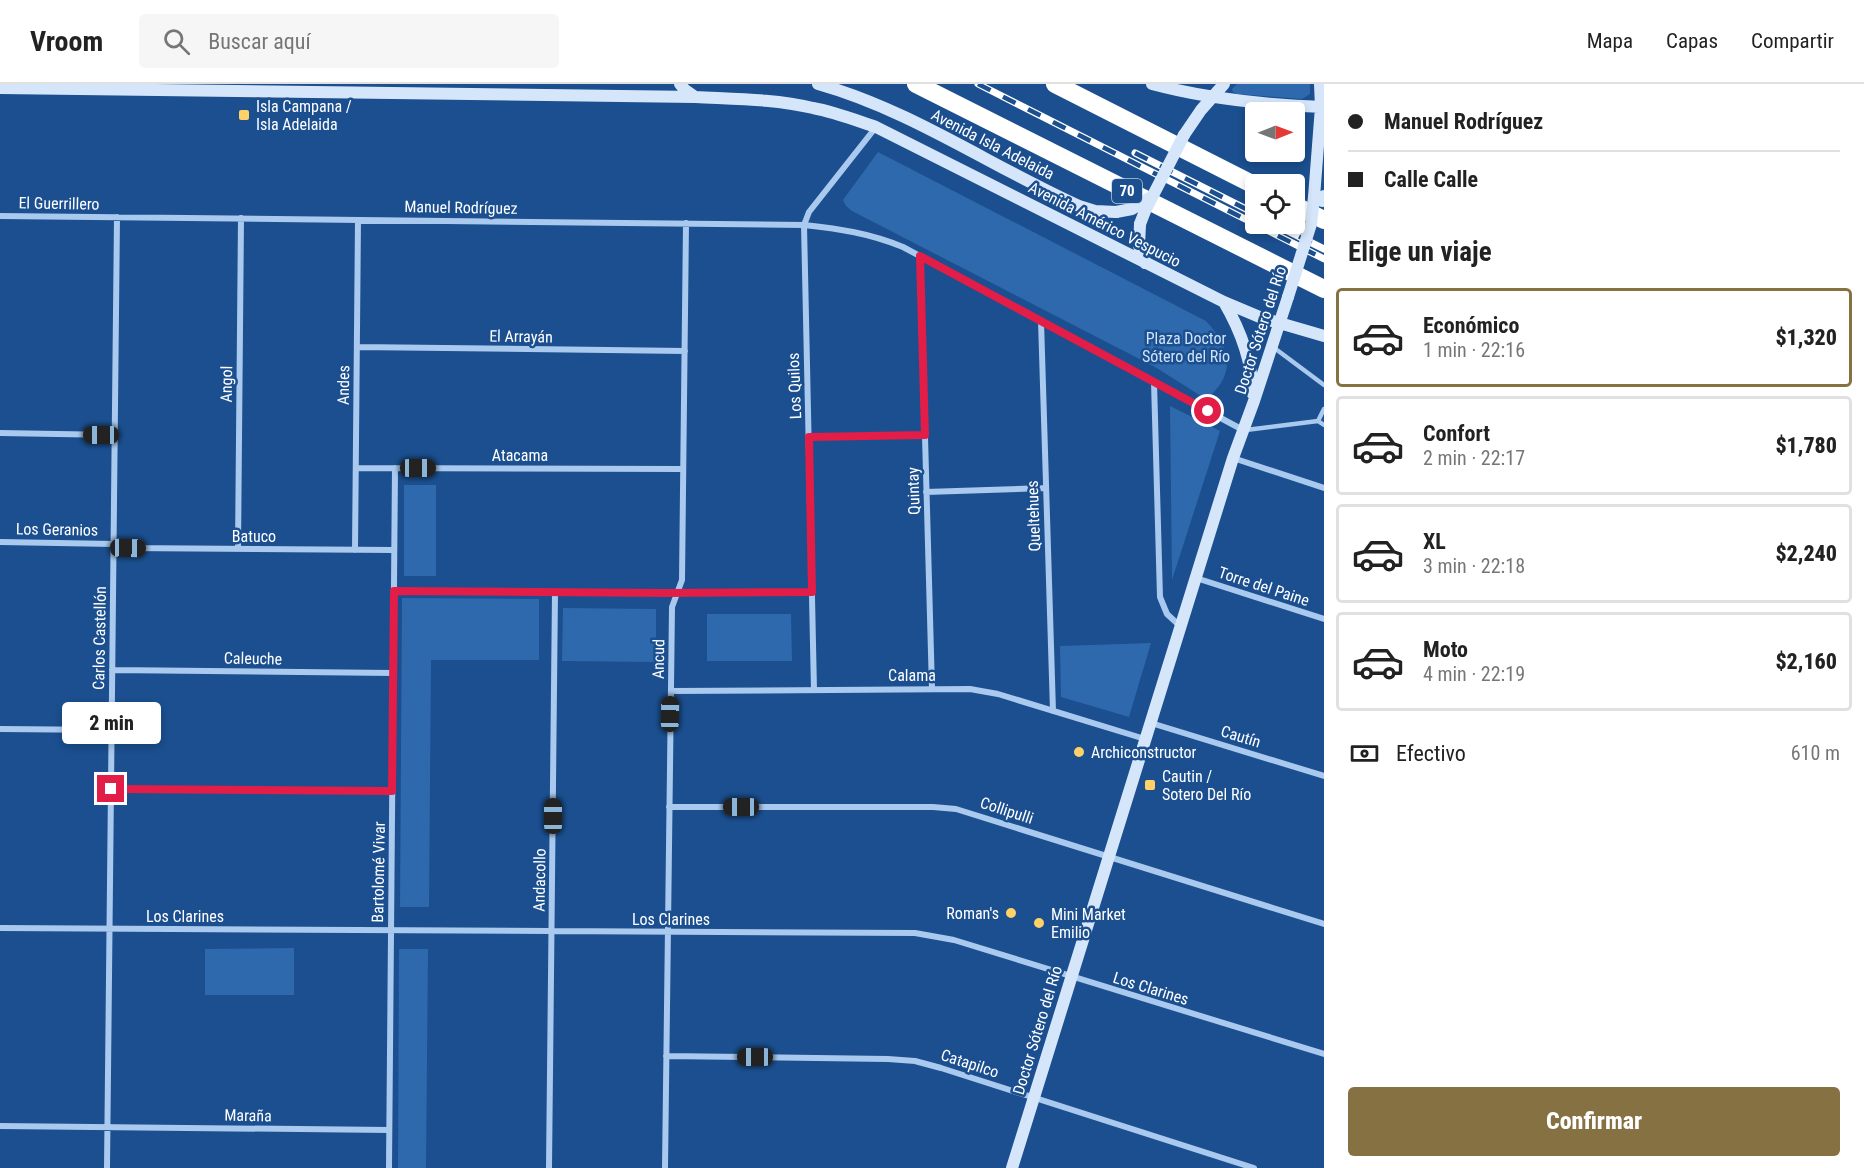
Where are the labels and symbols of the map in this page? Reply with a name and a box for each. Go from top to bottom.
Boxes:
place label: Isla Campana / Isla Adelaida [256,97,352,134]
north arrow [1245,102,1305,162]
street label: Avenida Isla Adelaida [928,105,1057,184]
marker: Isla Campana / Isla Adelaida [237,108,251,122]
street label: Avenida Américo Vespucio [1025,178,1184,271]
road number: 70 [1112,179,1142,203]
street label: El Guerrillero [18,193,100,214]
street label: Manuel Rodríguez [404,197,518,218]
street label: Doctor Sótero del Río [1231,264,1290,397]
street label: El Arrayán [489,326,553,347]
park label: Plaza Doctor Sótero del Río [1142,329,1230,366]
street label: Los Quilos [784,352,805,420]
street label: Andes [334,365,353,405]
street label: Angol [217,366,236,402]
route start [1194,397,1221,424]
car [83,426,119,444]
street label: Atacama [492,446,548,465]
car [400,459,436,477]
street label: Quintay [903,466,924,515]
street label: Queltehues [1023,480,1044,552]
street label: Los Geranios [16,519,98,540]
street label: Batuco [232,527,276,546]
car [110,539,146,557]
street label: Torre del Paine [1216,563,1312,610]
street label: Carlos Castellón [89,586,110,690]
street label: Ancud [649,639,668,679]
street label: Caleuche [224,648,282,669]
street label: Calama [888,666,936,685]
car [661,696,679,732]
callout: 2 min [62,702,160,744]
street label: Cautín [1219,721,1263,752]
place label: Archiconstructor [1091,743,1197,762]
marker: Archiconstructor [1072,745,1086,759]
place label: Cautin / Sotero Del Río [1162,767,1251,804]
route end [97,775,124,802]
marker: Cautin / Sotero Del Río [1143,778,1157,792]
street label: Collipulli [978,793,1036,828]
car [544,798,562,834]
car [723,798,759,816]
street label: Bartolomé Vivar [368,821,389,923]
street label: Andacollo [529,848,550,912]
place label: Roman's [946,904,999,923]
place label: Mini Market Emilio [1051,905,1126,942]
marker: Roman's [1004,906,1018,920]
street label: Los Clarines [146,907,224,926]
street label: Los Clarines [632,910,710,929]
marker: Mini Market Emilio [1032,916,1046,930]
street label: Doctor Sótero del Río [1009,963,1066,1097]
street label: Los Clarines [1111,968,1191,1009]
street label: Catapilco [938,1045,1001,1082]
car [737,1048,773,1066]
street label: Maraña [224,1106,272,1125]

